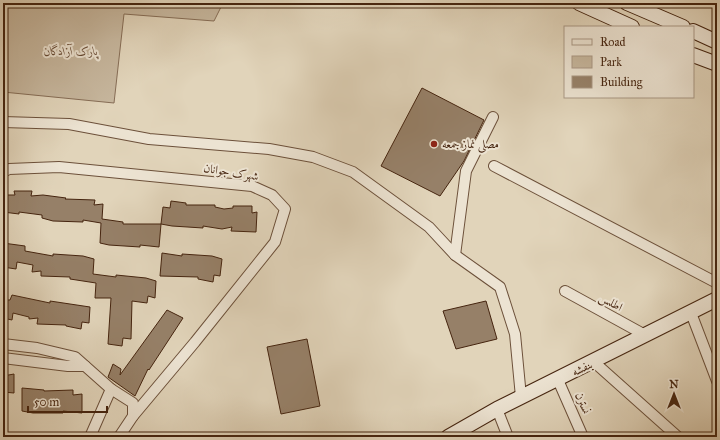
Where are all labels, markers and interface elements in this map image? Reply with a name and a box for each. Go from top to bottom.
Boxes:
legend [564,26,694,98]
text: Road [600,35,626,49]
park label: پارک آزادگان [44,43,100,60]
text: Park [600,55,622,69]
text: Building [600,75,643,90]
place label: مصلی نماز جمعه [442,137,499,153]
marker: مصلی نماز جمعه [429,139,439,149]
street label: شهرک جوانان [202,161,260,184]
street label: اطلس [596,290,626,316]
street label: بنفشه [570,357,594,379]
north arrow [654,374,694,414]
text: N [669,378,679,391]
scale bar [28,388,107,414]
street label: نسترن [572,390,594,416]
text: 50 m [34,395,59,409]

